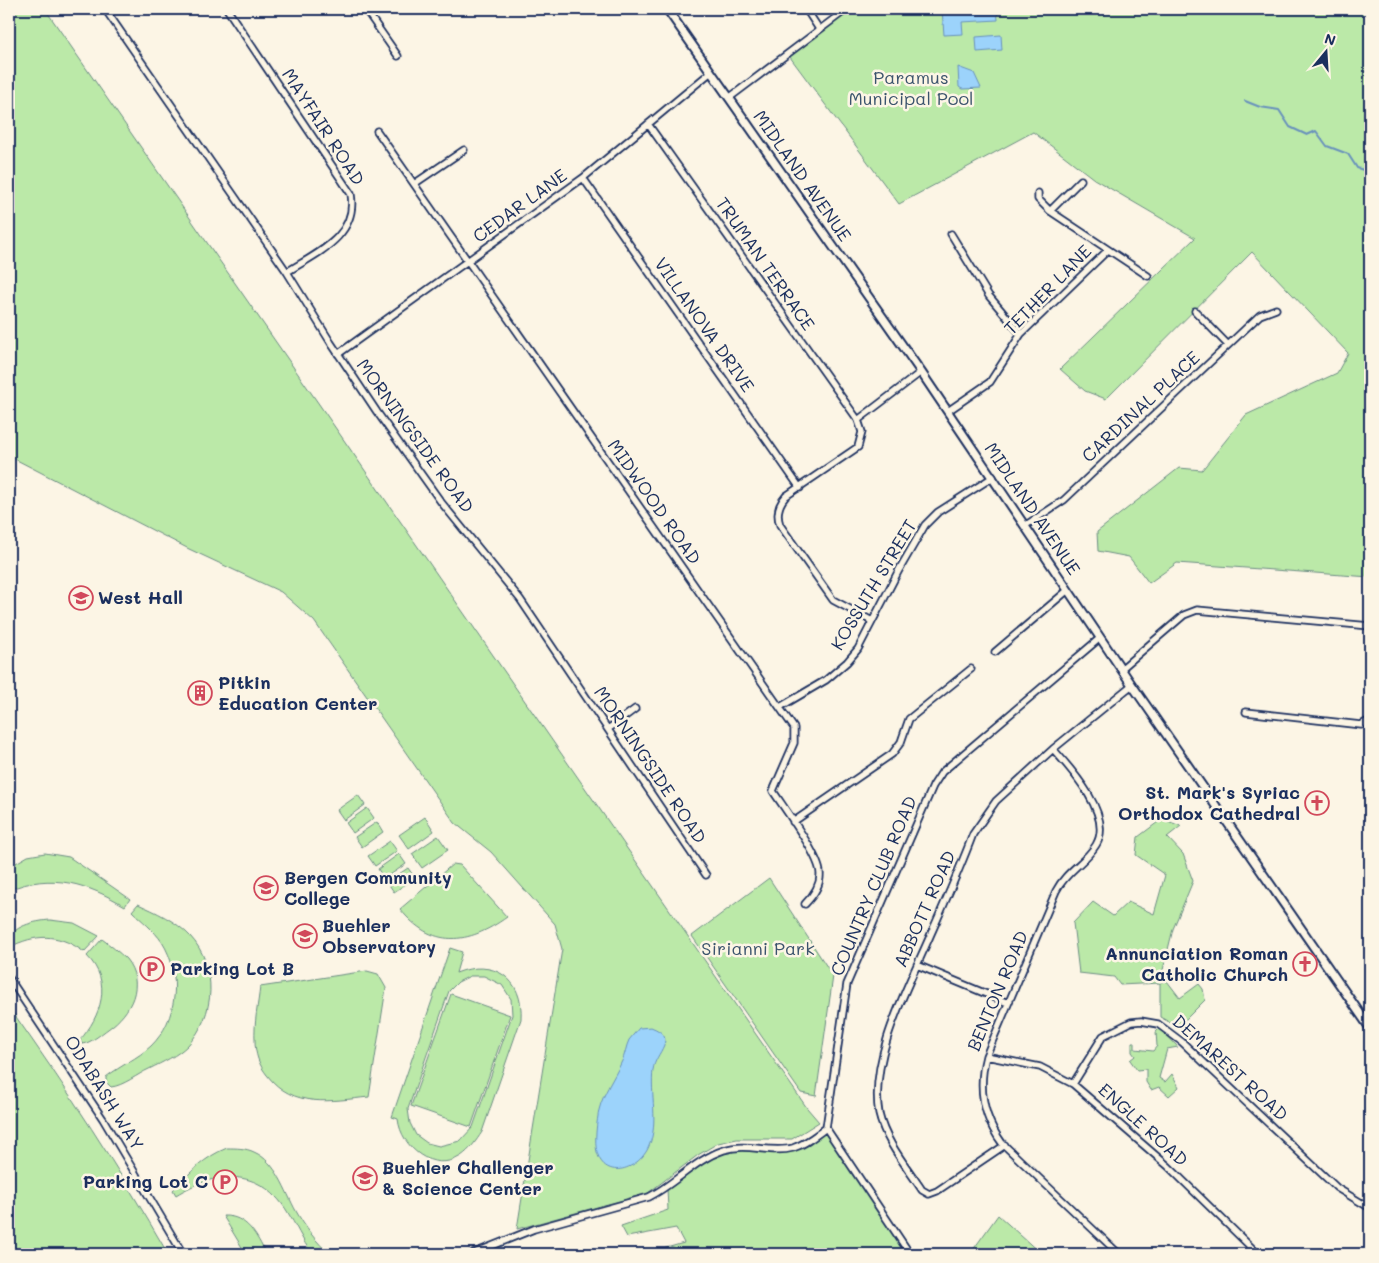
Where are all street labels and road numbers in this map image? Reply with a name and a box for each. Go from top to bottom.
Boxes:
street label: MAYFAIR ROAD [277,63,371,190]
street label: MIDLAND AVENUE [748,105,857,246]
street label: CEDAR LANE [468,163,571,247]
street label: TRUMAN TERRACE [711,192,821,335]
street label: TETHER LANE [998,239,1096,339]
street label: VILLANOVA DRIVE [649,252,760,396]
street label: CARDINAL PLACE [1076,345,1204,467]
street label: MORNINGSIDE ROAD [352,354,480,517]
street label: MIDWOOD ROAD [603,434,707,569]
street label: MIDLAND AVENUE [979,437,1086,579]
street label: KOSSUTH STREET [825,515,922,654]
street label: MORNINGSIDE ROAD [589,681,713,848]
street label: COUNTRY CLUB ROAD [824,792,922,979]
street label: ABBOTT ROAD [888,846,961,971]
street label: BENTON ROAD [961,927,1033,1055]
street label: DEMAREST ROAD [1168,1009,1294,1126]
street label: ODABASH WAY [60,1030,150,1155]
street label: ENGLE ROAD [1094,1078,1194,1171]

